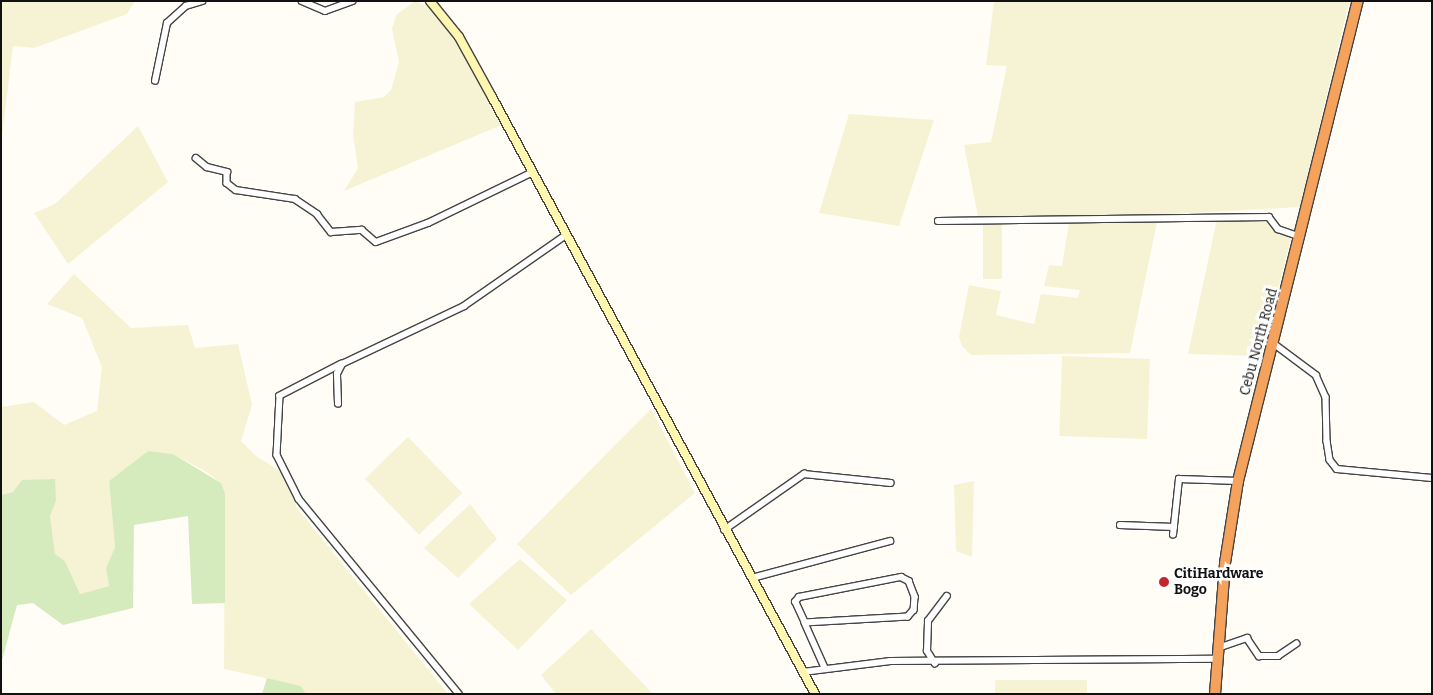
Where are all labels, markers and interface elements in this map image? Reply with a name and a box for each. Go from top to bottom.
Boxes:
street label: Cebu North Road [1237,287,1281,397]
place label: CitiHardware Bogo [1174,566,1264,598]
marker: CitiHardware Bogo [1158,576,1170,588]

